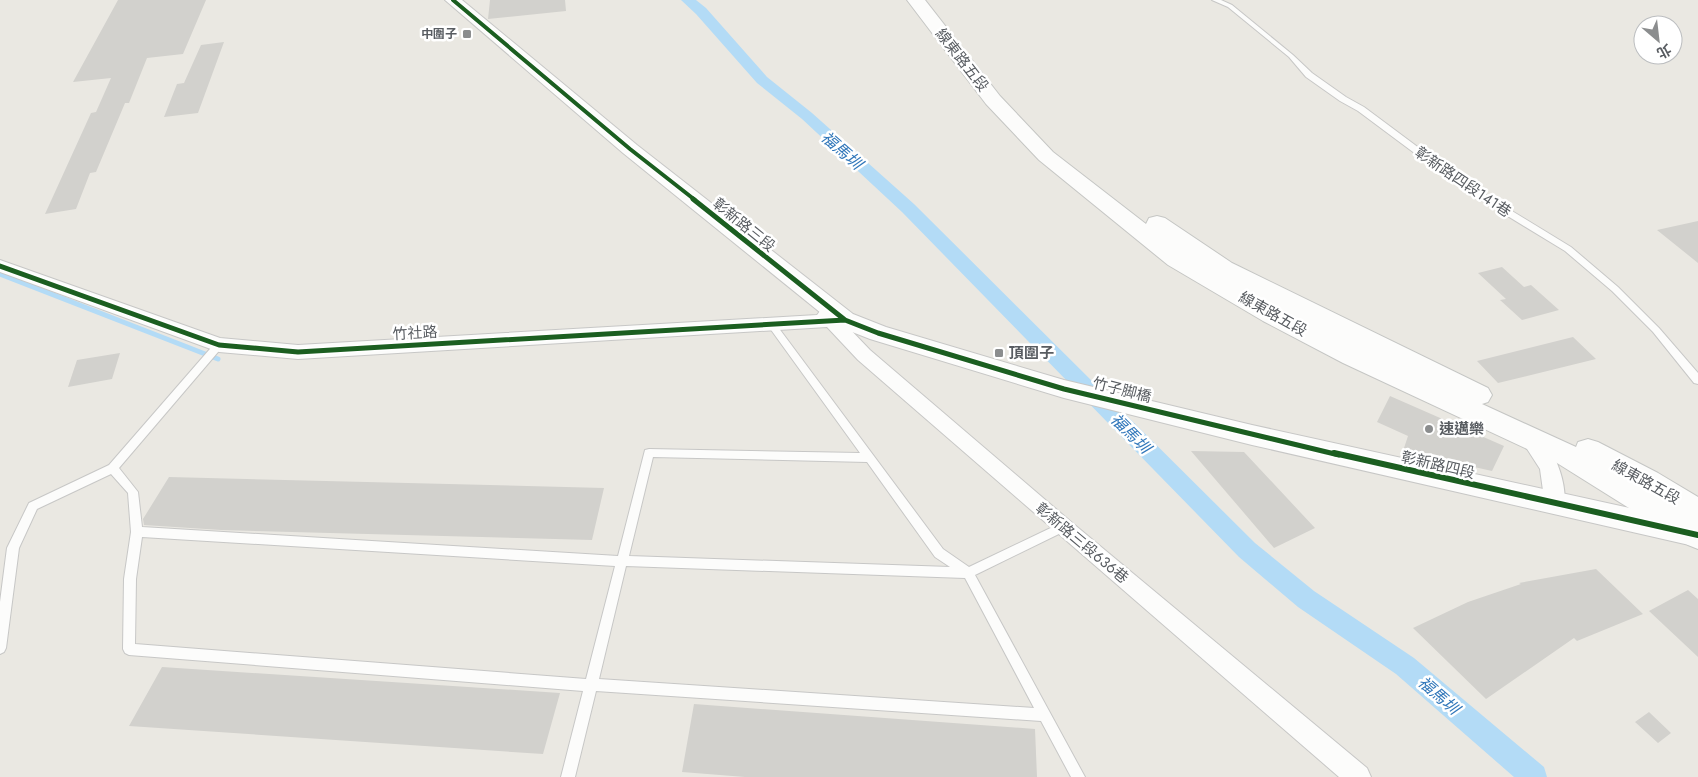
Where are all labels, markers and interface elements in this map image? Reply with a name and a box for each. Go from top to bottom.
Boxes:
north arrow [1633,15,1683,65]
street label: 線東路五段 [930,24,994,96]
place label: 中圍子 [421,25,457,43]
marker: 中圍子 [461,28,473,40]
text: 北 [1653,39,1675,64]
water label: 福馬圳 [816,126,869,176]
street label: 彰新路四段141巷 [1410,141,1516,223]
street label: 彰新路三段 [708,193,780,257]
street label: 線東路五段 [1235,286,1311,342]
street label: 竹社路 [392,321,438,345]
place label: 頂圍子 [1009,342,1054,364]
marker: 頂圍子 [993,347,1005,359]
street label: 竹子脚橋 [1090,372,1154,408]
water label: 福馬圳 [1106,408,1157,460]
place label: 速邁樂 [1439,418,1484,440]
marker: 速邁樂 [1423,423,1435,435]
street label: 彰新路四段 [1399,446,1477,484]
street label: 線東路五段 [1608,454,1684,510]
street label: 彰新路三段636巷 [1031,497,1133,589]
water label: 福馬圳 [1413,671,1466,721]

